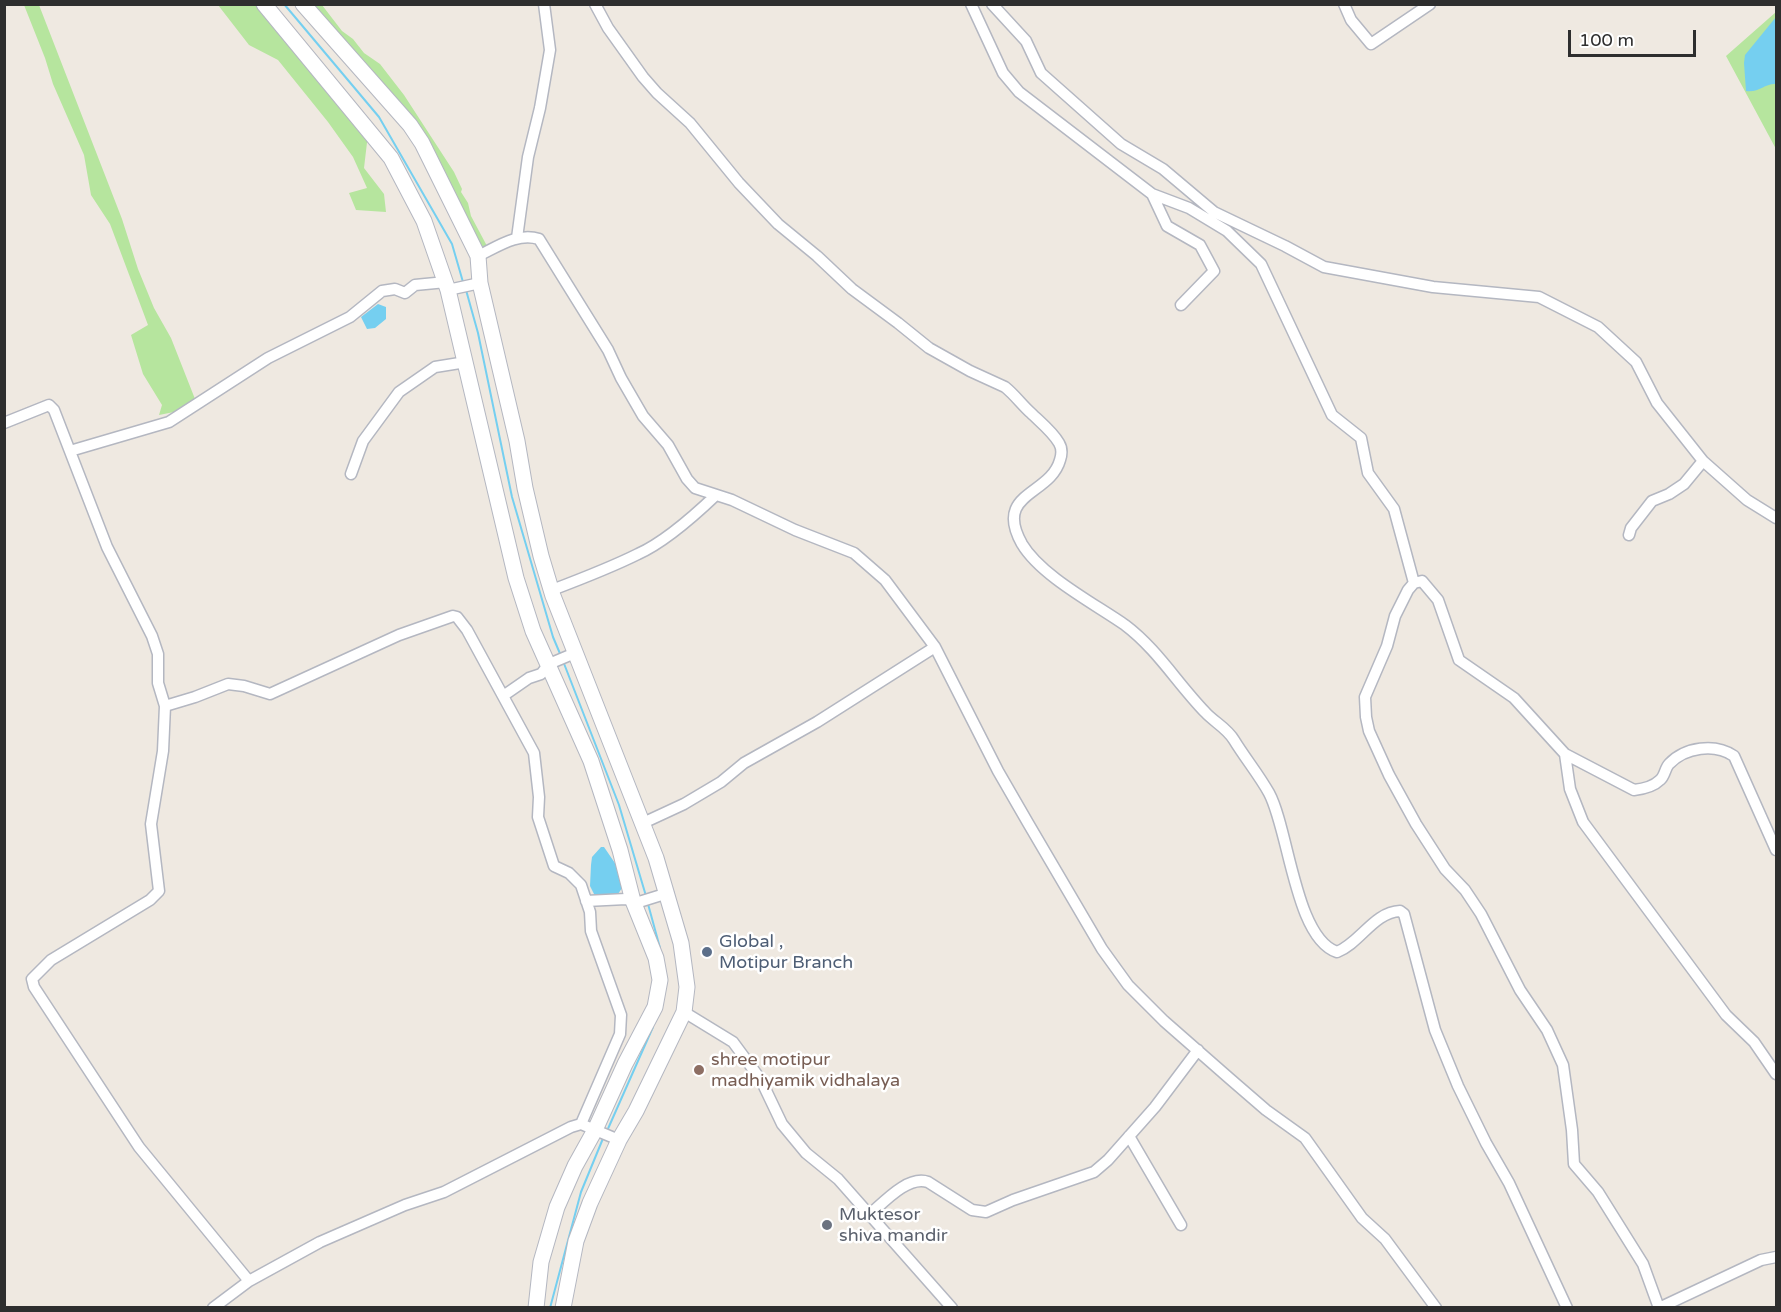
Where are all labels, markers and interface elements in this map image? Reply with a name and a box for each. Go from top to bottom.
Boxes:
scale bar [1571,18,1698,56]
text: 100 m [1579,29,1634,51]
place label: Global , Motipur Branch [719,931,853,974]
marker: Global , Motipur Branch [700,945,714,959]
place label: shree motipur madhiyamik vidhalaya [711,1049,900,1092]
marker: shree motipur madhiyamik vidhalaya [692,1063,706,1077]
place label: Muktesor shiva mandir [839,1204,948,1246]
marker: Muktesor shiva mandir [820,1218,834,1232]

